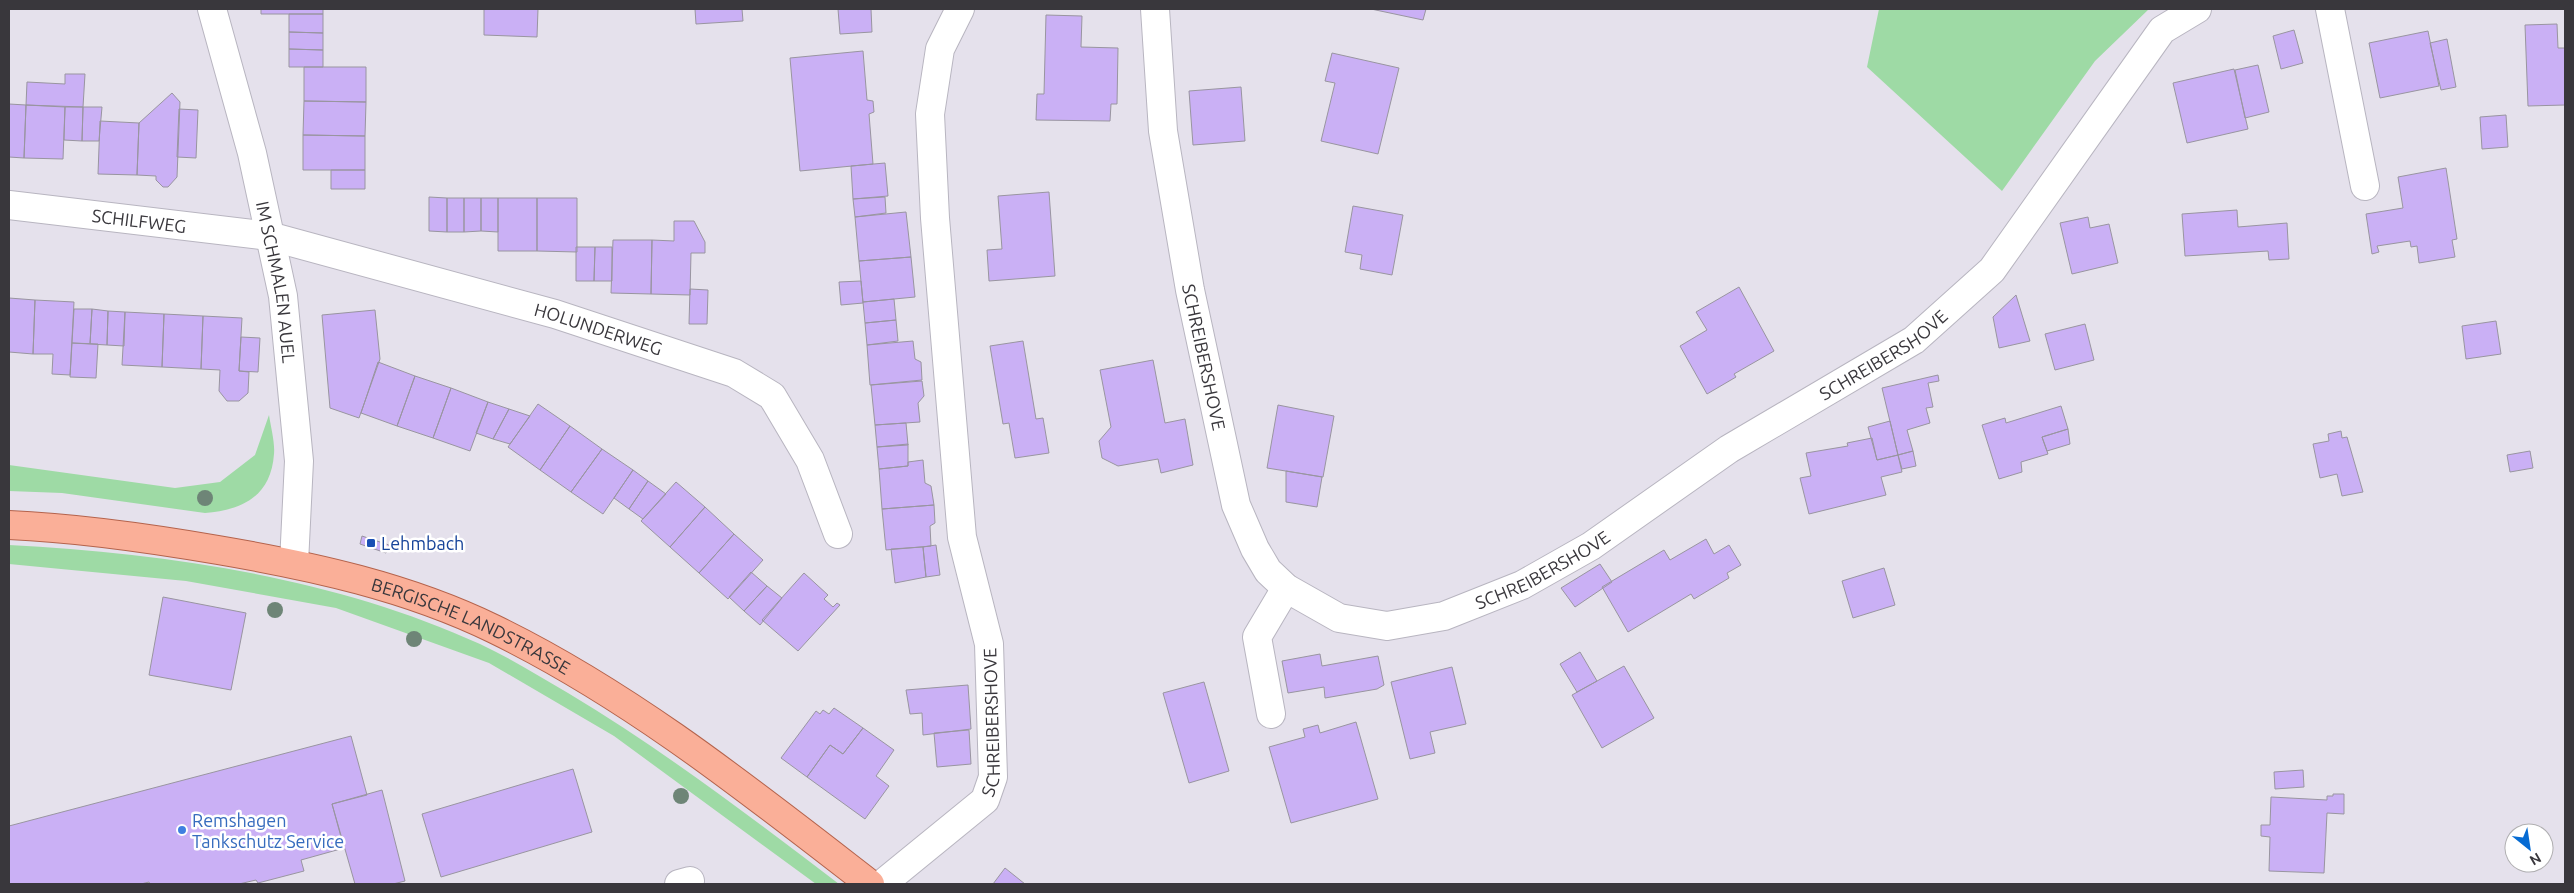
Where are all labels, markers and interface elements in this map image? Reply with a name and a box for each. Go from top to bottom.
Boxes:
street label: IM SCHMALEN AUEL [253,199,299,364]
street label: SCHILFWEG [91,205,187,236]
street label: SCHREIBERSHOVE [1179,282,1230,432]
street label: HOLUNDERWEG [532,299,665,359]
street label: SCHREIBERSHOVE [1816,305,1951,404]
street label: SCHREIBERSHOVE [1472,526,1613,613]
place label: Lehmbach [381,533,464,553]
marker: Lehmbach [365,537,377,549]
street label: BERGISCHE LANDSTRASSE [369,574,574,678]
street label: SCHREIBERSHOVE [977,647,1003,799]
place label: Remshagen Tankschutz Service [192,810,344,851]
north arrow [2504,823,2554,873]
marker: Remshagen Tankschutz Service [176,824,188,836]
text: N [2527,850,2544,869]

